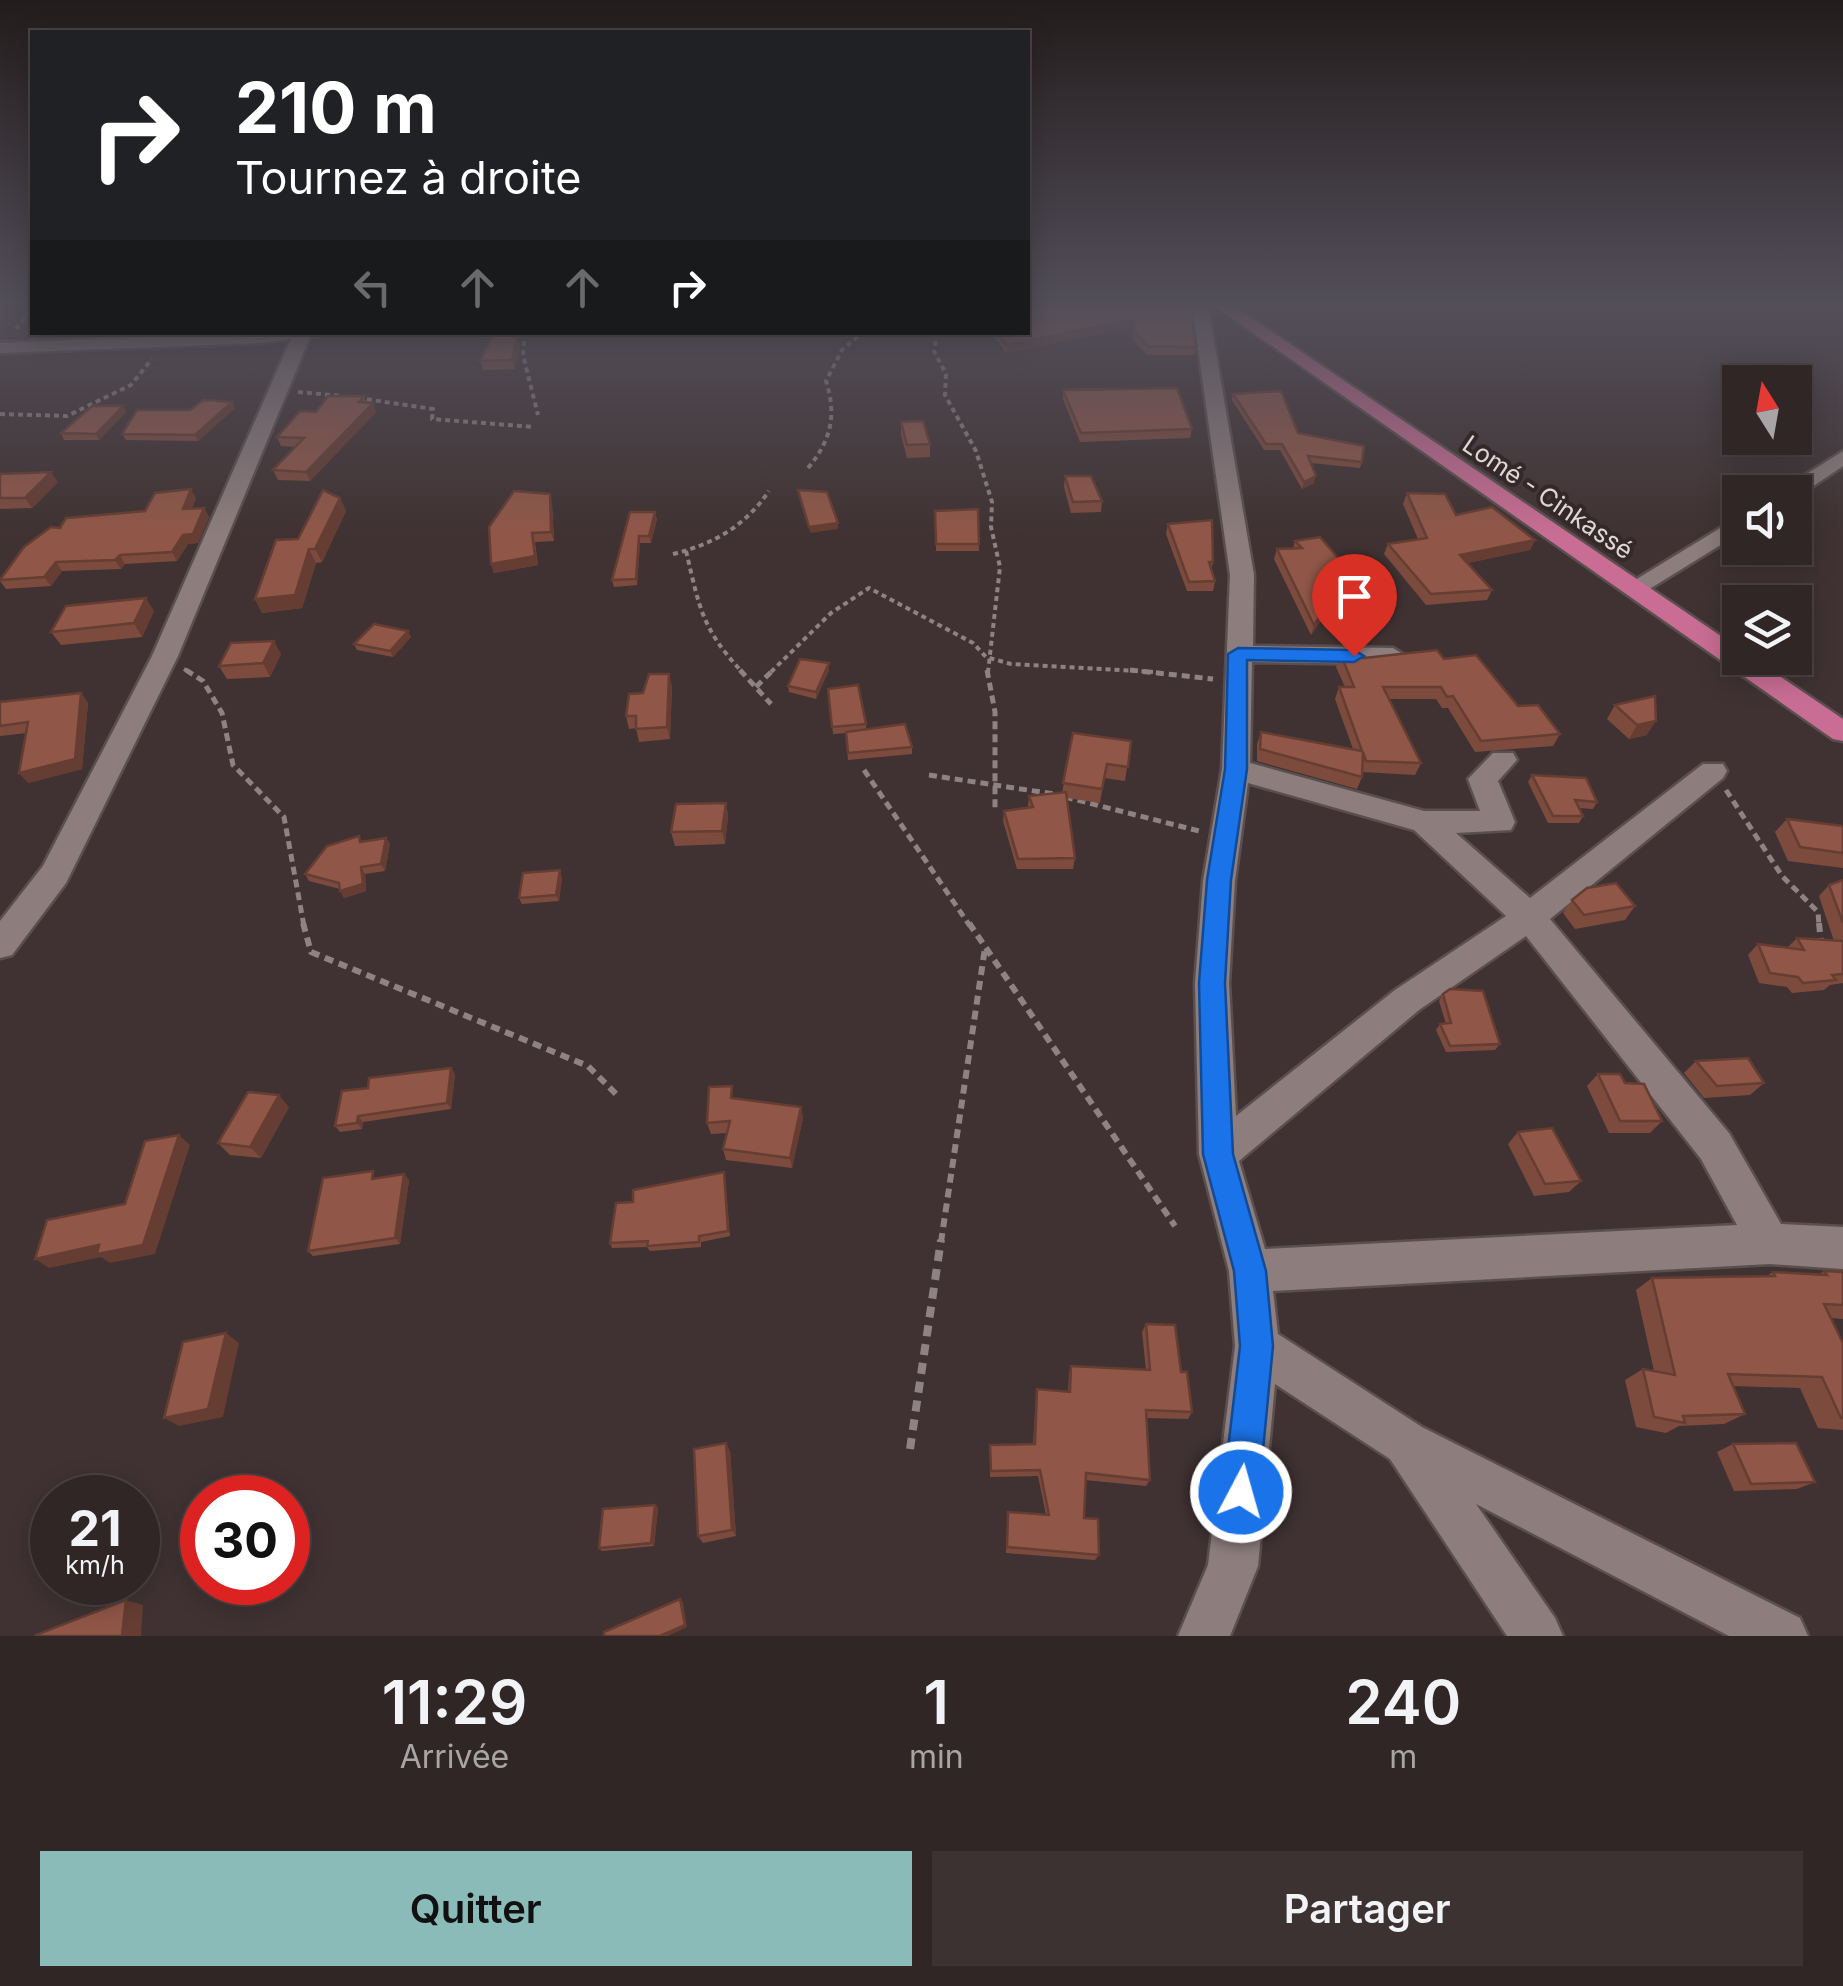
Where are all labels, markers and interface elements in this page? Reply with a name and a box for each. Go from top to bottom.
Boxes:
text: 210 m [235,65,437,150]
icon: right [70,70,200,200]
text: Tournez à droite [235,150,582,205]
icon: left [345,260,400,315]
icon: ahead [450,260,505,315]
icon: ahead [555,260,610,315]
icon: right [660,260,715,315]
north arrow [1722,365,1812,455]
map controls [1722,365,1812,675]
street label: Lomé - Cinkassé [1457,429,1639,565]
button: sound [1722,475,1812,565]
pin [1312,554,1397,657]
icon: arrive [1327,569,1382,624]
button: layers [1722,585,1812,675]
position arrow [1189,1440,1293,1544]
speed limit sign: 30 [180,1475,310,1605]
text: 21 [68,1498,122,1558]
text: km/h [65,1550,125,1580]
text: 11:29 [382,1666,527,1738]
text: 1 [924,1666,949,1738]
text: 240 [1345,1666,1461,1738]
text: Arrivée [400,1737,509,1776]
text: min [909,1737,964,1776]
text: m [1389,1737,1417,1776]
button: Quitter [40,1851,912,1966]
button: Partager [932,1851,1803,1966]

